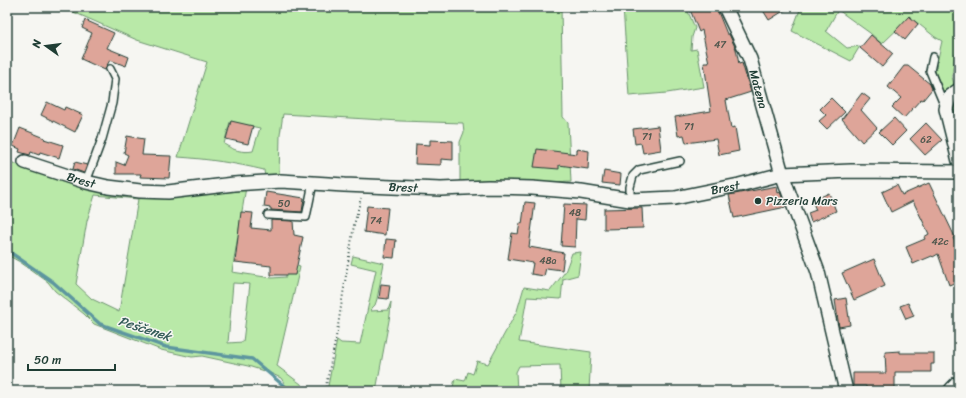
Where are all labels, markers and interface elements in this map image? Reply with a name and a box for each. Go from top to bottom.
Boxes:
north arrow [26,26,66,66]
house number: 47 [714,36,727,54]
text: N [26,37,47,51]
street label: Matena [742,67,774,111]
house number: 71 [684,118,694,136]
house number: 71 [642,128,652,146]
house number: 62 [920,131,932,149]
street label: Brest [64,165,99,195]
street label: Brest [709,174,743,201]
street label: Brest [388,176,419,199]
place label: Pizzeria Mars [766,190,838,212]
house number: 50 [278,195,290,213]
marker: Pizzeria Mars [753,196,763,206]
house number: 48 [569,204,581,222]
house number: 74 [370,212,382,230]
house number: 42c [931,233,949,251]
house number: 48a [539,252,557,270]
water label: Peščenek [116,309,176,348]
scale bar [28,346,115,372]
text: 50 m [34,349,61,371]

